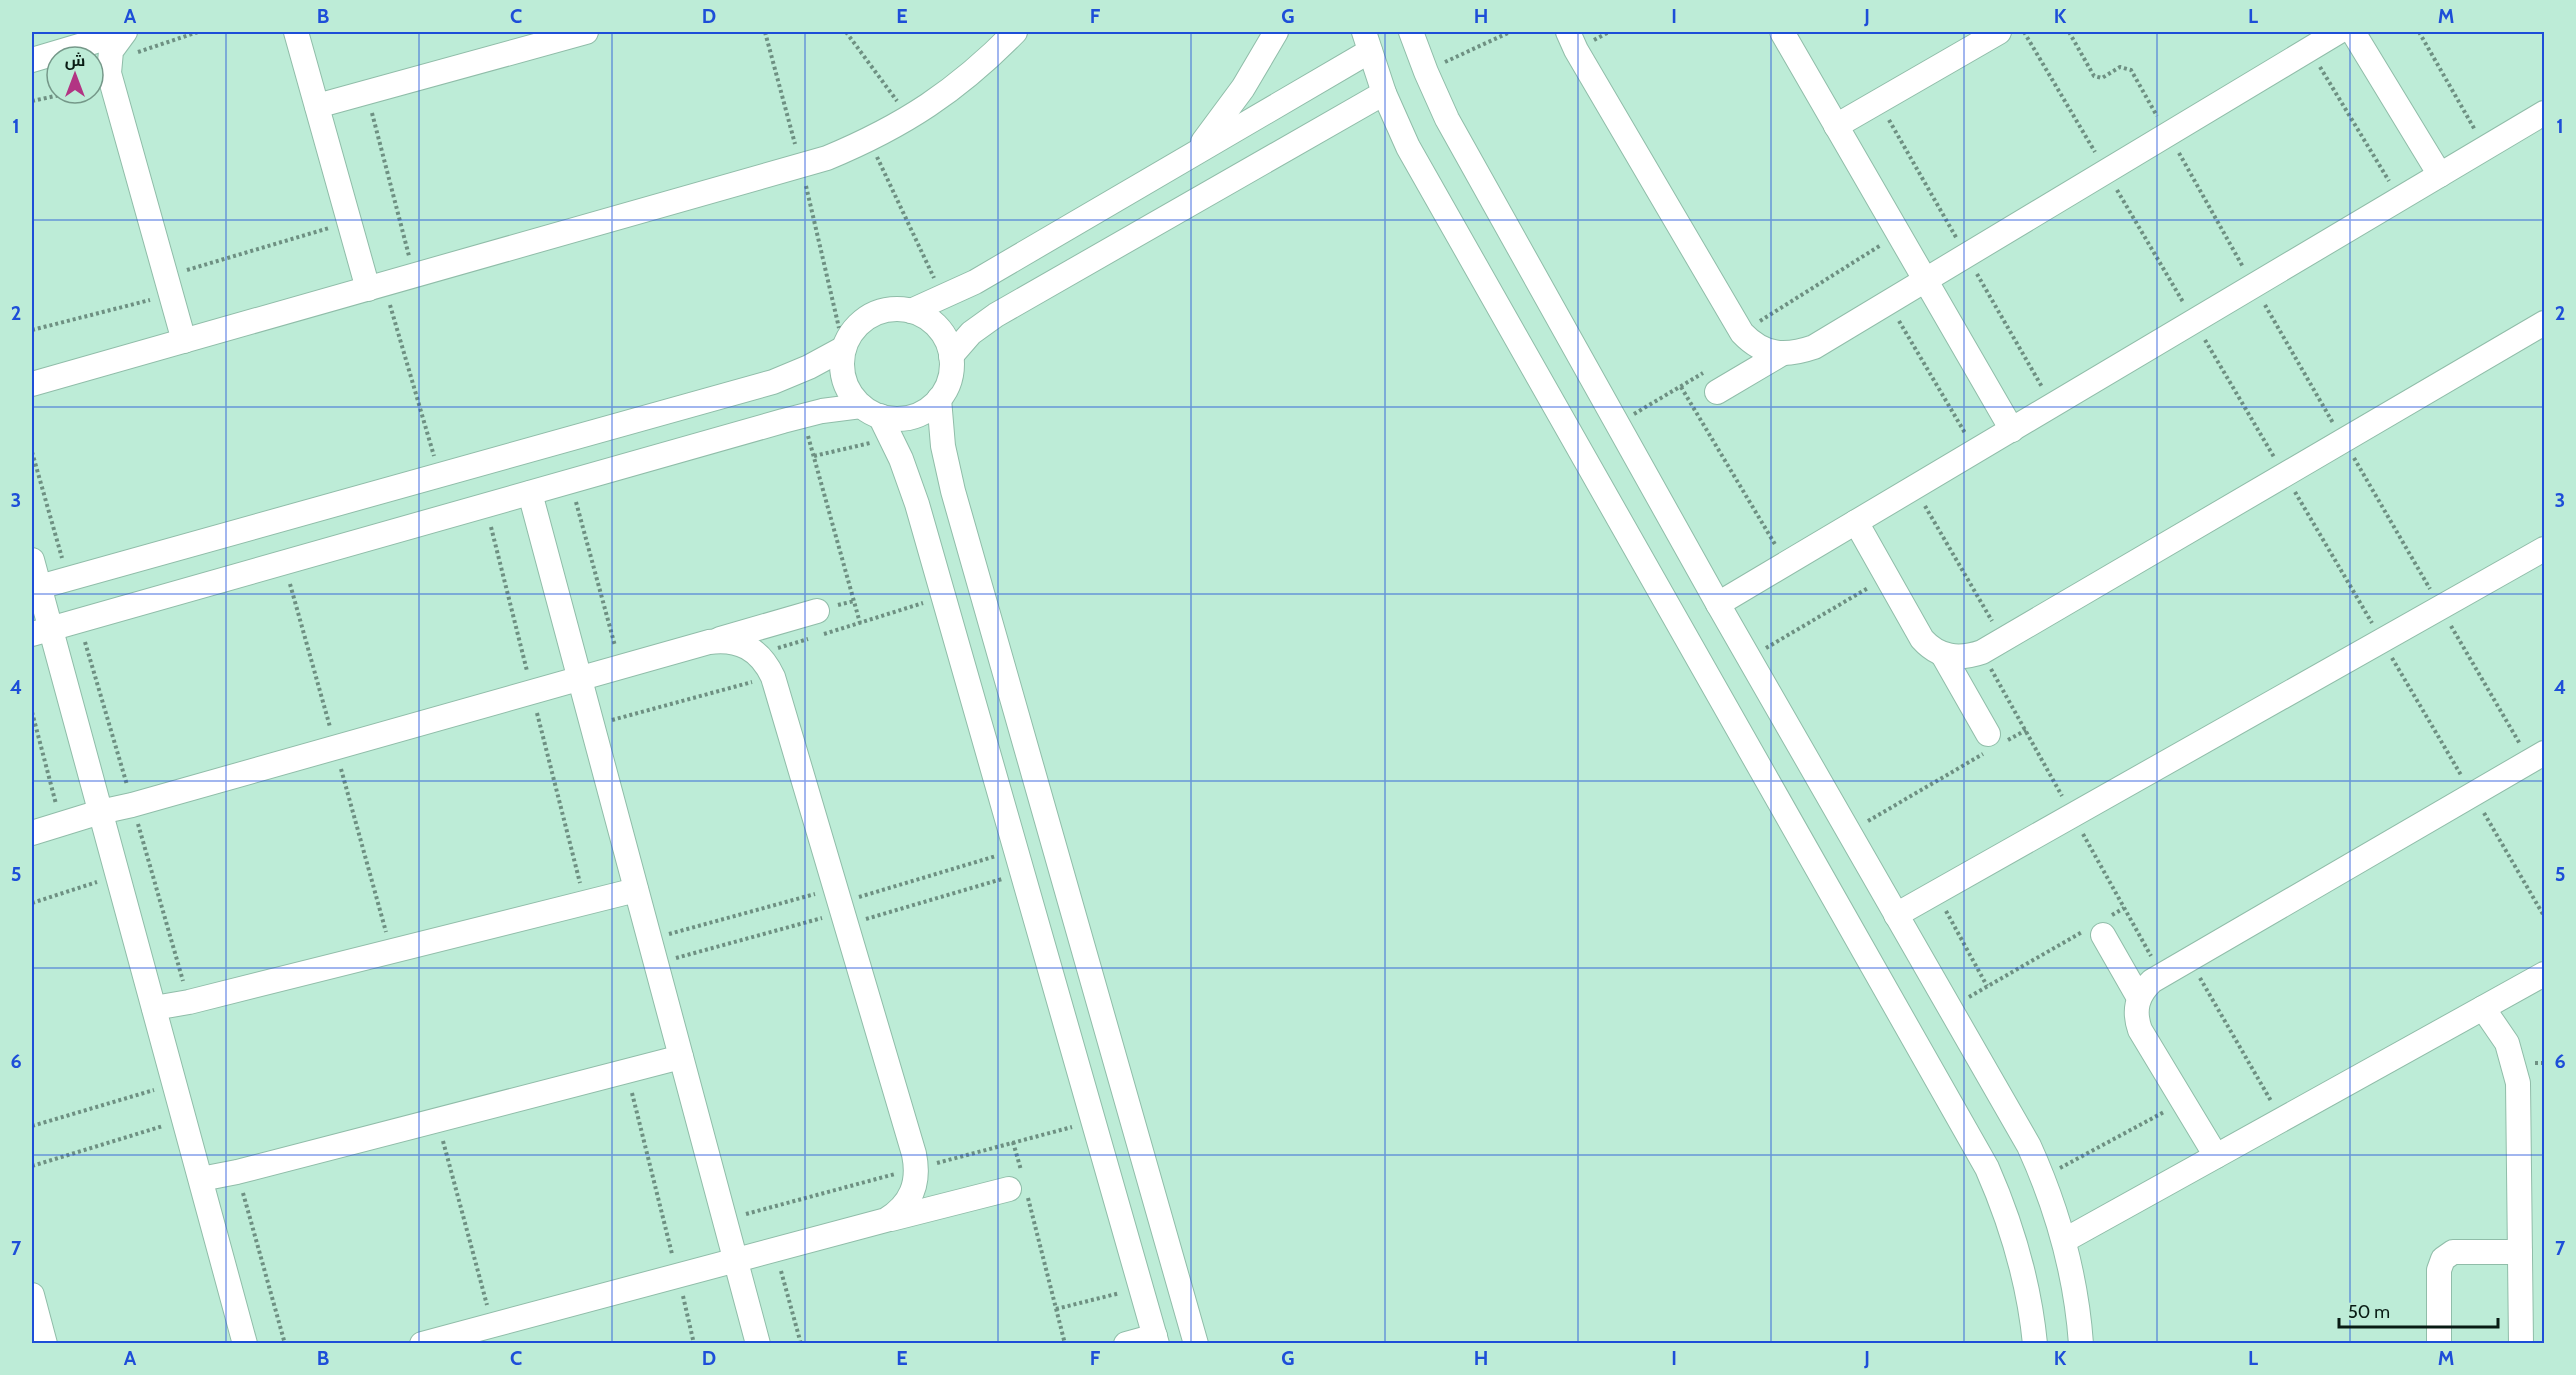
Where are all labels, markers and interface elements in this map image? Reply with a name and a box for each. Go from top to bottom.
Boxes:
text: A [124,4,137,28]
text: B [317,4,329,28]
text: C [510,4,522,28]
text: D [702,4,716,28]
text: E [896,4,908,28]
text: F [1090,4,1101,28]
text: G [1281,4,1295,28]
text: H [1474,4,1488,28]
text: I [1671,4,1677,28]
text: J [1863,4,1870,28]
text: K [2054,4,2067,28]
text: L [2248,4,2258,28]
text: M [2438,4,2454,28]
north arrow [45,45,105,105]
text: ش [65,51,85,70]
text: 1 [12,114,20,138]
text: 1 [2556,114,2564,138]
text: 2 [11,301,21,325]
text: 2 [2555,301,2565,325]
text: 3 [11,488,21,512]
text: 3 [2555,488,2565,512]
text: 4 [10,675,22,699]
text: 4 [2554,675,2566,699]
text: 5 [11,862,21,886]
text: 5 [2555,862,2565,886]
text: 6 [10,1049,22,1073]
text: 6 [2554,1049,2566,1073]
text: 7 [11,1236,22,1260]
text: 7 [2555,1236,2566,1260]
scale bar [2339,1291,2498,1329]
text: 50 m [2348,1301,2390,1323]
text: A [124,1346,137,1370]
text: B [317,1346,329,1370]
text: C [510,1346,522,1370]
text: D [702,1346,716,1370]
text: E [896,1346,908,1370]
text: F [1090,1346,1101,1370]
text: G [1281,1346,1295,1370]
text: H [1474,1346,1488,1370]
text: I [1671,1346,1677,1370]
text: J [1863,1346,1870,1370]
text: K [2054,1346,2067,1370]
text: L [2248,1346,2258,1370]
text: M [2438,1346,2454,1370]

